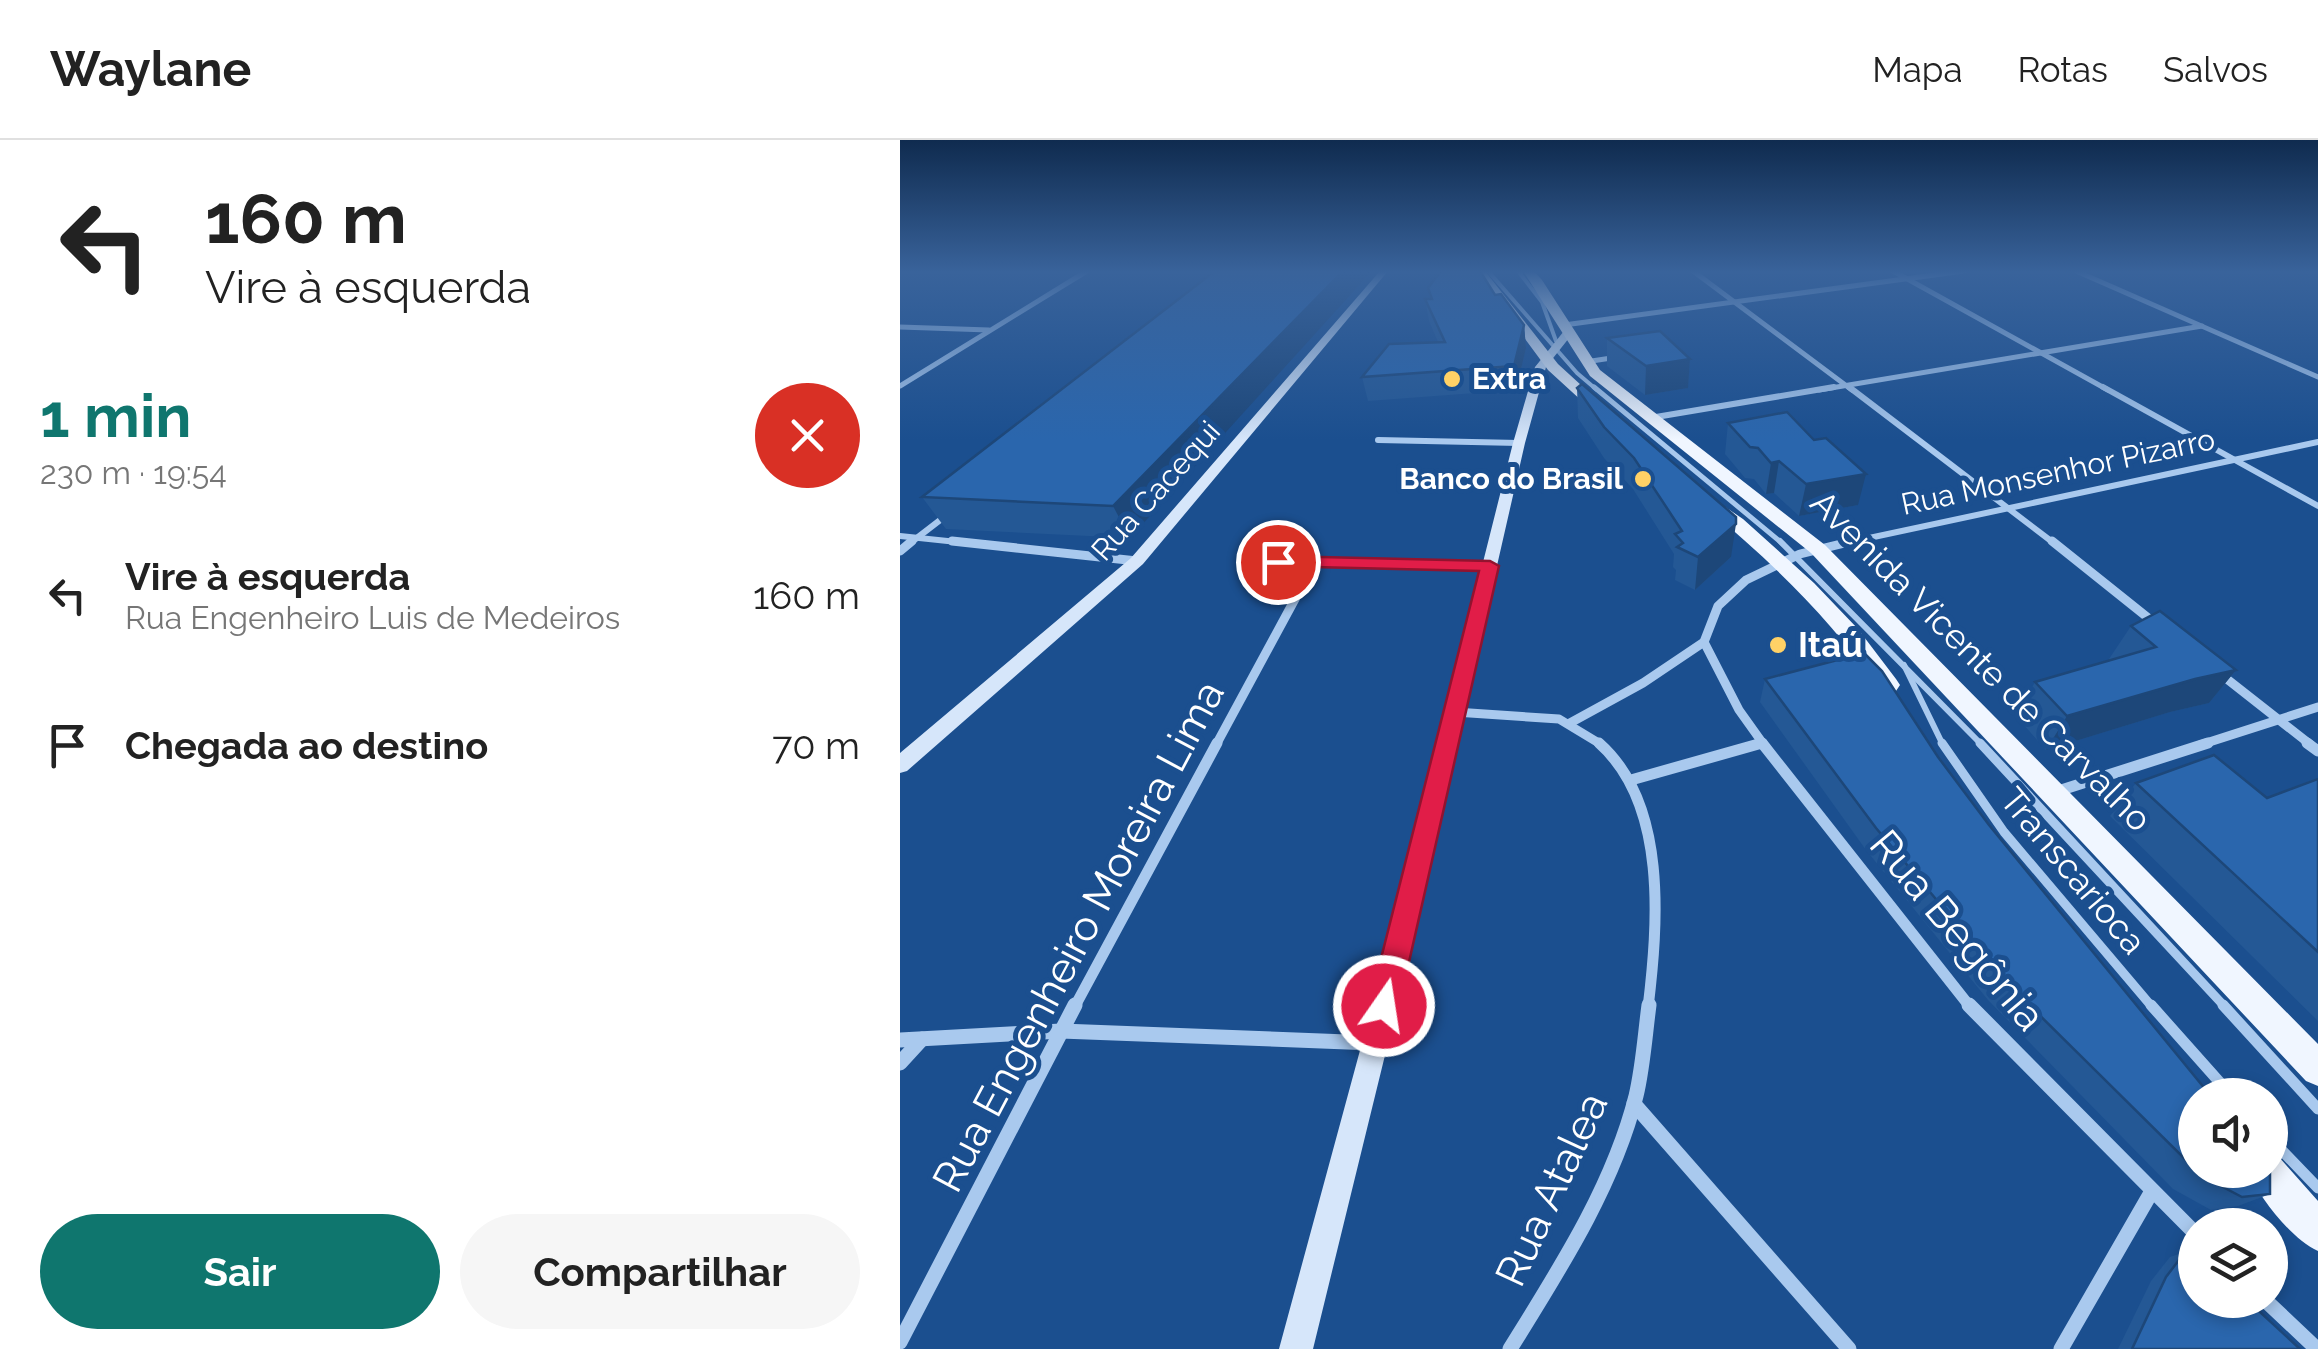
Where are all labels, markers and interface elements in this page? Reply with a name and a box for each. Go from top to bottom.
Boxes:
text: Waylane [50,41,251,97]
text: Mapa [1872,49,1962,90]
text: Rotas [2017,49,2108,90]
text: Salvos [2163,49,2268,90]
text: 160 m [205,177,407,259]
icon: left [40,180,170,310]
text: Vire à esquerda [205,261,531,314]
place label: Extra [1472,361,1546,396]
marker: Extra [1441,368,1463,390]
text: 1 min [40,381,191,451]
button: close [755,383,860,488]
street label: Rua Cacequi [1084,414,1227,567]
street label: Rua Monsenhor Pizarro [1898,421,2218,522]
text: 230 m · 19:54 [40,454,227,491]
place label: Banco do Brasil [1399,461,1623,496]
marker: Banco do Brasil [1632,468,1654,490]
street label: Avenida Vicente de Carvalho [1803,482,2160,839]
pin [1236,520,1321,605]
icon: arrive [1251,535,1306,590]
text: Vire à esquerda [125,554,410,599]
icon: left [40,568,95,623]
text: 160 m [753,573,860,618]
text: Rua Engenheiro Luis de Medeiros [125,599,620,636]
place label: Itaú [1798,624,1863,665]
marker: Itaú [1767,634,1789,656]
street label: Rua Engenheiro Moreira Lima [923,672,1234,1200]
icon: arrive [40,718,95,773]
text: Chegada ao destino [125,723,488,768]
text: 70 m [772,723,860,768]
street label: Transcarioca [1992,779,2155,962]
street label: Rua Begônia [1860,820,2055,1040]
position arrow [1332,954,1436,1058]
map controls [2178,1078,2288,1318]
button: sound [2178,1078,2288,1188]
street label: Rua Atalea [1485,1085,1618,1294]
button: layers [2178,1208,2288,1318]
button: Sair [40,1214,440,1329]
button: Compartilhar [460,1214,860,1329]

